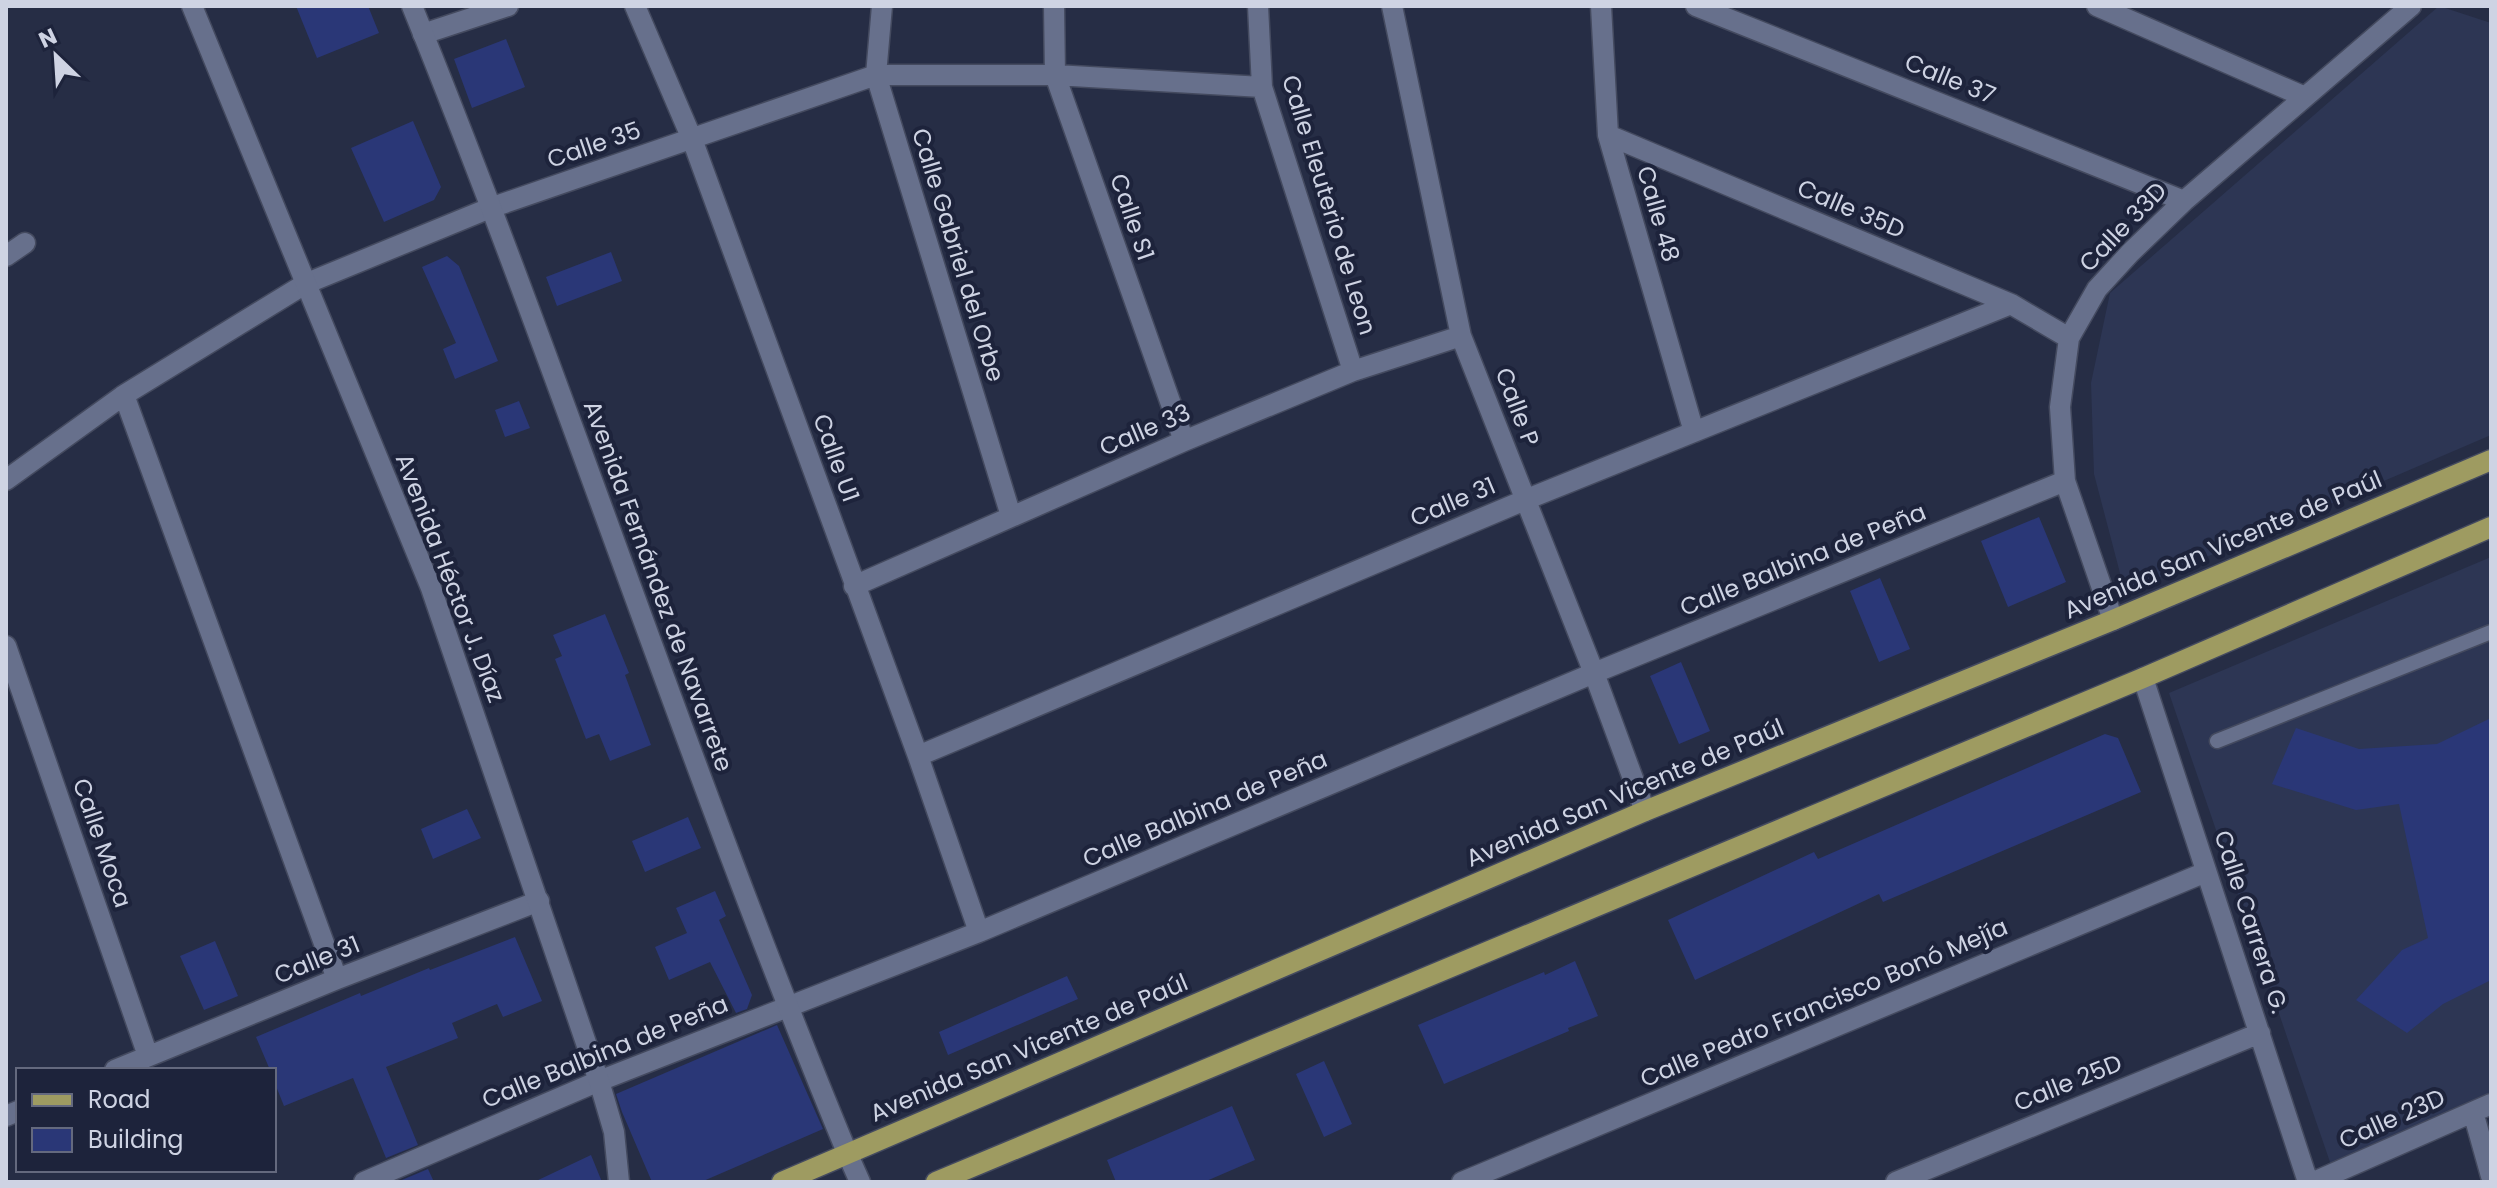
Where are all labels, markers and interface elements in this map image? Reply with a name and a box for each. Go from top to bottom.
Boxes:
north arrow [16,16,96,96]
text: N [34,21,62,56]
street label: Calle 37 [1900,45,2000,112]
street label: Calle Eleuterio de Leon [1274,71,1385,339]
street label: Calle 35 [543,113,645,176]
street label: Calle Gabriel del Orbe [904,124,1013,386]
street label: Calle 48 [1629,162,1688,266]
street label: Calle S1 [1102,169,1163,265]
street label: Calle 35D [1792,171,1910,246]
street label: Calle 33D [2071,175,2174,279]
street label: Calle P [1487,363,1548,451]
street label: Avenida Fernández de Navarrete [576,396,741,776]
street label: Calle 33 [1094,396,1195,464]
street label: Calle U1 [805,409,868,507]
street label: Avenida Héctor J. Díaz [388,449,513,707]
street label: Avenida San Vicente de Paúl [2059,462,2387,627]
street label: Calle 31 [1405,469,1501,534]
street label: Calle Balbina de Peña [1675,495,1931,624]
street label: Avenida San Vicente de Paúl [1461,710,1789,875]
street label: Calle Balbina de Peña [1077,742,1332,875]
street label: Calle Moca [65,774,140,912]
street label: Calle Carrera G. [2206,826,2297,1018]
street label: Calle Pedro Francisco Bonó Mejía [1635,910,2013,1095]
street label: Calle 31 [269,927,365,992]
street label: Avenida San Vicente de Paúl [865,965,1193,1130]
street label: Calle Balbina de Peña [477,987,733,1116]
street label: Calle 25D [2009,1046,2127,1119]
legend [16,1068,276,1172]
street label: Calle 23D [2334,1081,2450,1157]
text: Road [88,1083,150,1116]
text: Building [88,1123,184,1156]

